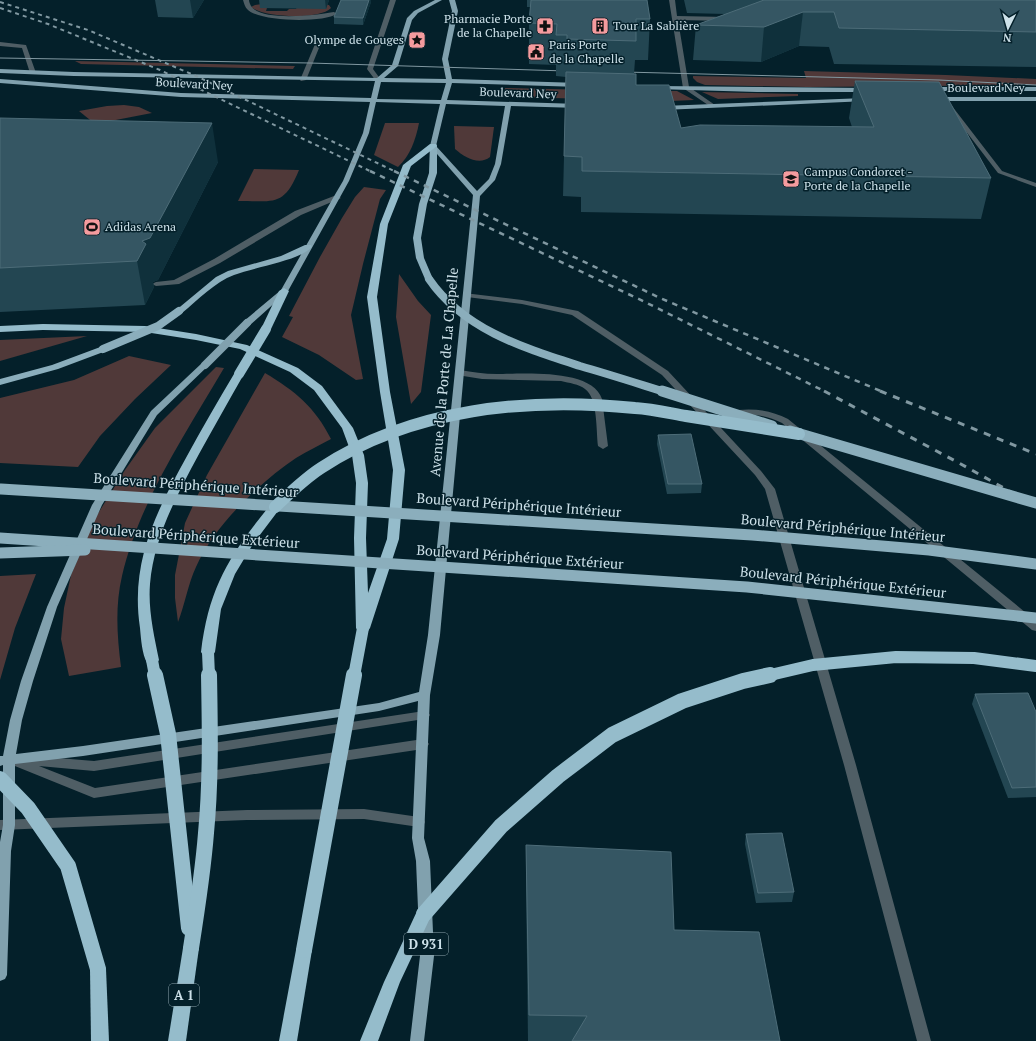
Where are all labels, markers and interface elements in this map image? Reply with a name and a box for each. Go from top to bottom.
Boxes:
north arrow [988,8,1028,48]
place label: Pharmacie Porte de la Chapelle [444,11,532,40]
pharmacy icon: Pharmacie Porte de la Chapelle [535,16,555,36]
building icon: Tour La Sablière [590,16,610,36]
place label: Tour La Sablière [613,18,699,33]
place icon: Olympe de Gouges [407,30,427,50]
text: N [1002,31,1012,45]
place label: Olympe de Gouges [304,32,404,47]
place label: Paris Porte de la Chapelle [549,37,624,66]
public building icon: Paris Porte de la Chapelle [526,42,546,62]
street label: Boulevard Ney [155,74,234,93]
street label: Boulevard Ney [947,80,1026,95]
street label: Boulevard Ney [479,84,558,101]
place label: Campus Condorcet - Porte de la Chapelle [804,164,912,193]
school or university icon: Campus Condorcet - Porte de la Chapelle [781,169,801,189]
sports icon: Adidas Arena [82,217,102,237]
place label: Adidas Arena [105,219,176,234]
street label: Avenue de la Porte de La Chapelle [425,267,462,477]
street label: Boulevard Périphérique Intérieur [93,468,300,501]
street label: Boulevard Périphérique Intérieur [416,488,623,521]
street label: Boulevard Périphérique Intérieur [740,509,947,546]
street label: Boulevard Périphérique Extérieur [92,519,301,552]
street label: Boulevard Périphérique Extérieur [416,540,625,573]
street label: Boulevard Périphérique Extérieur [739,561,948,602]
road number: D 931 [404,933,448,955]
road number: A 1 [169,984,199,1006]

